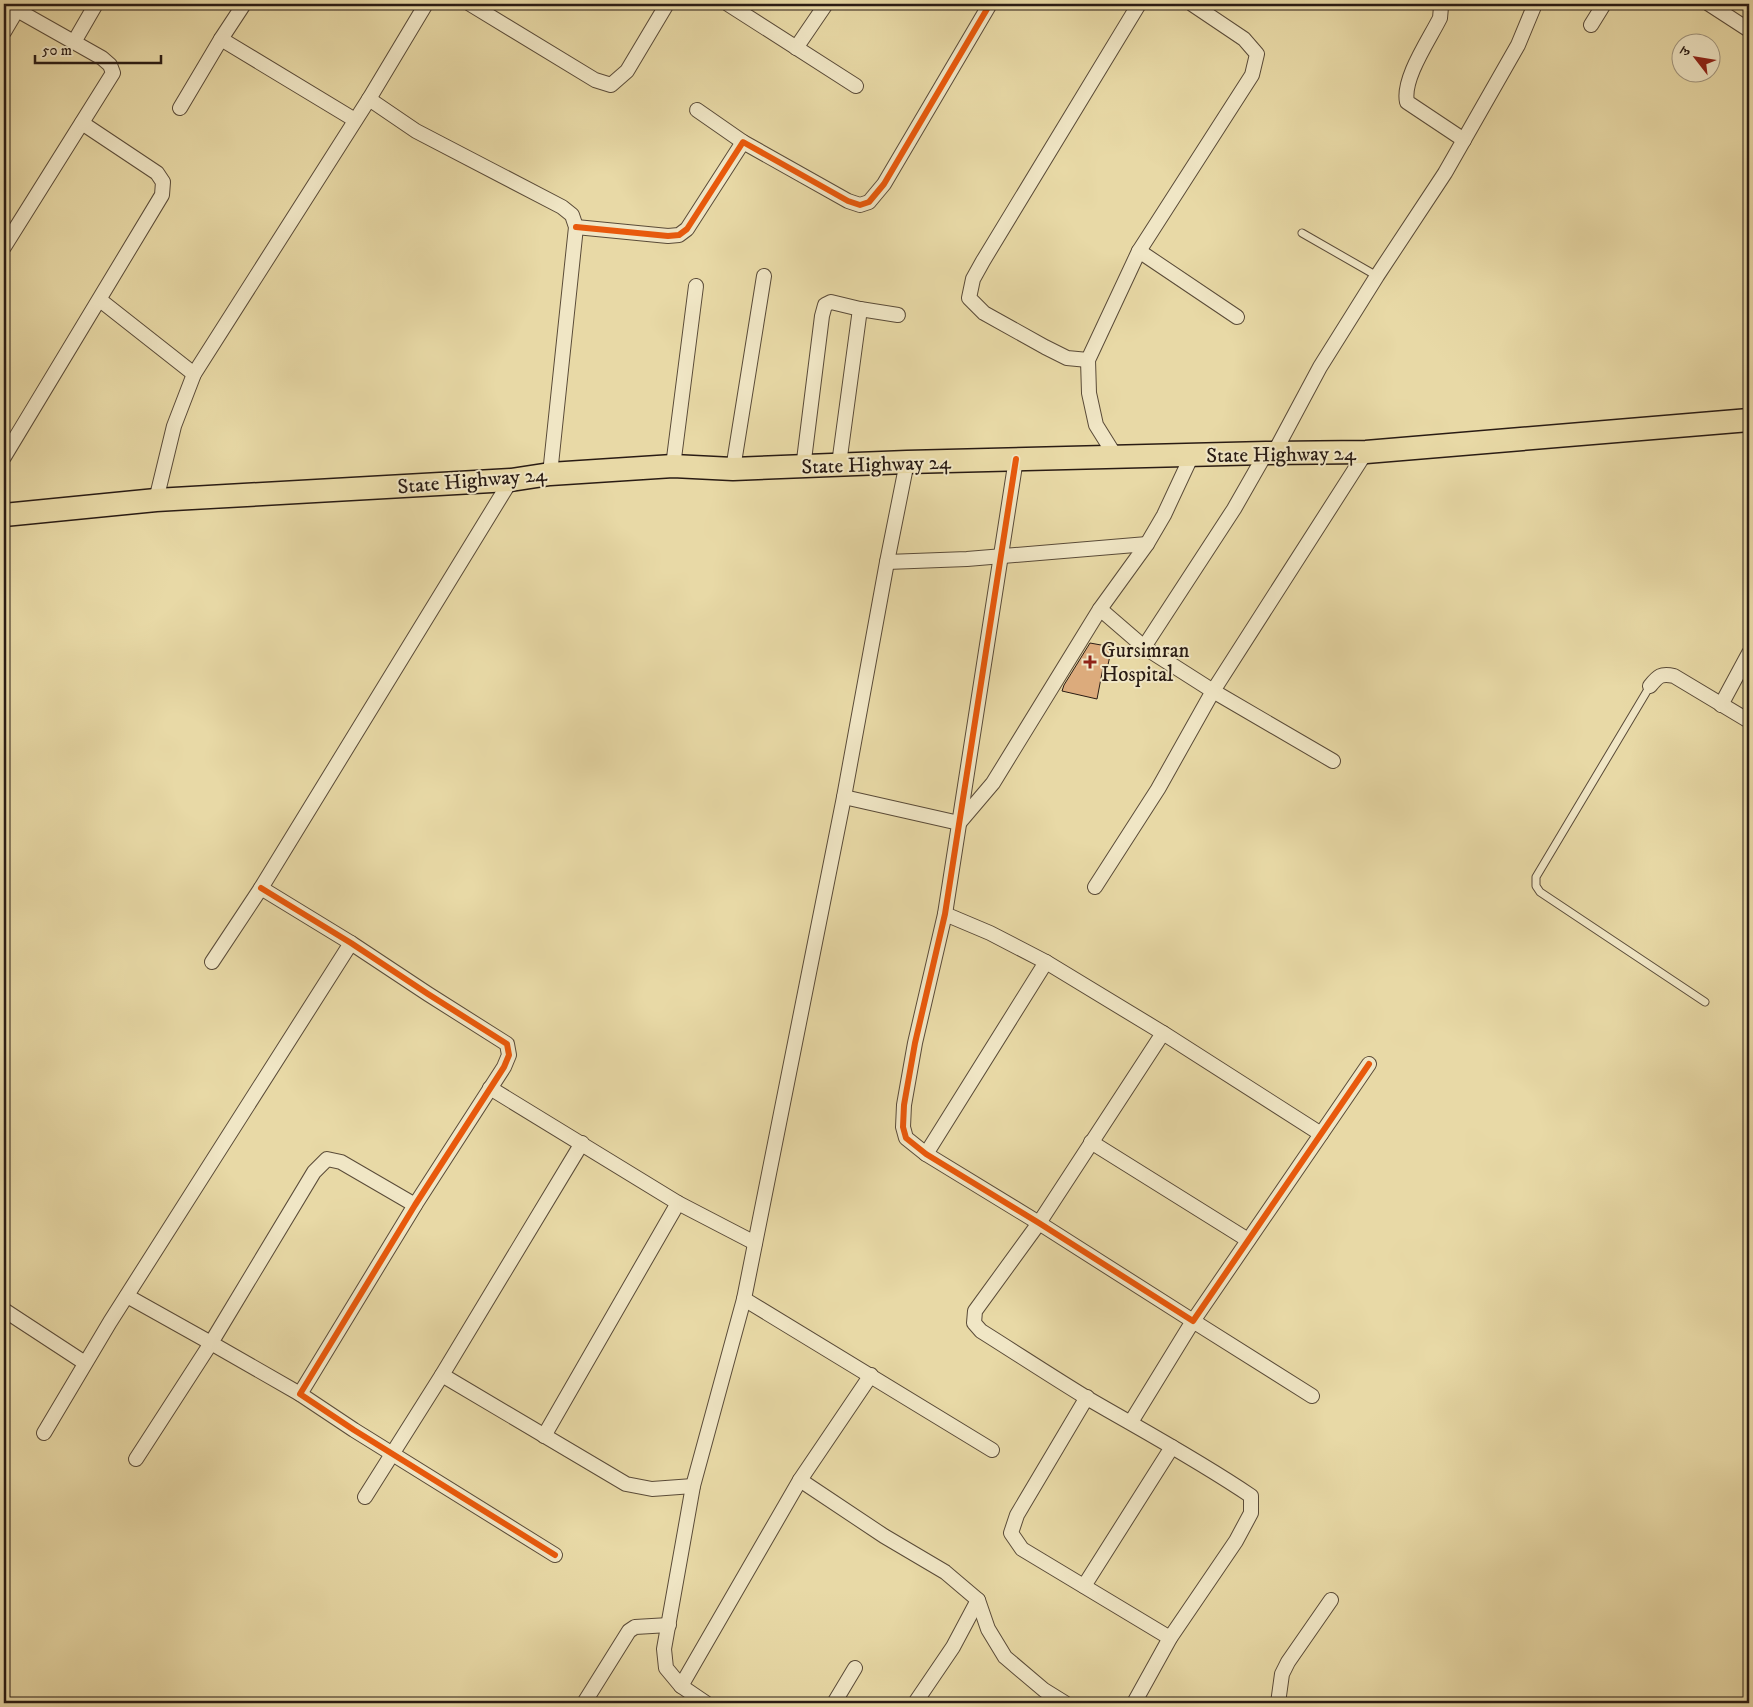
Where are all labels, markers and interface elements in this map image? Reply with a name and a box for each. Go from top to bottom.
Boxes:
scale bar [35,32,161,64]
north arrow [1670,32,1720,82]
text: 50 m [42,41,72,60]
text: उ [1676,43,1696,60]
street label: State Highway 24 [1206,441,1357,469]
street label: State Highway 24 [801,449,952,481]
street label: State Highway 24 [396,461,549,500]
place label: Gursimran Hospital [1101,638,1190,688]
marker: Gursimran Hospital [1083,655,1097,669]

